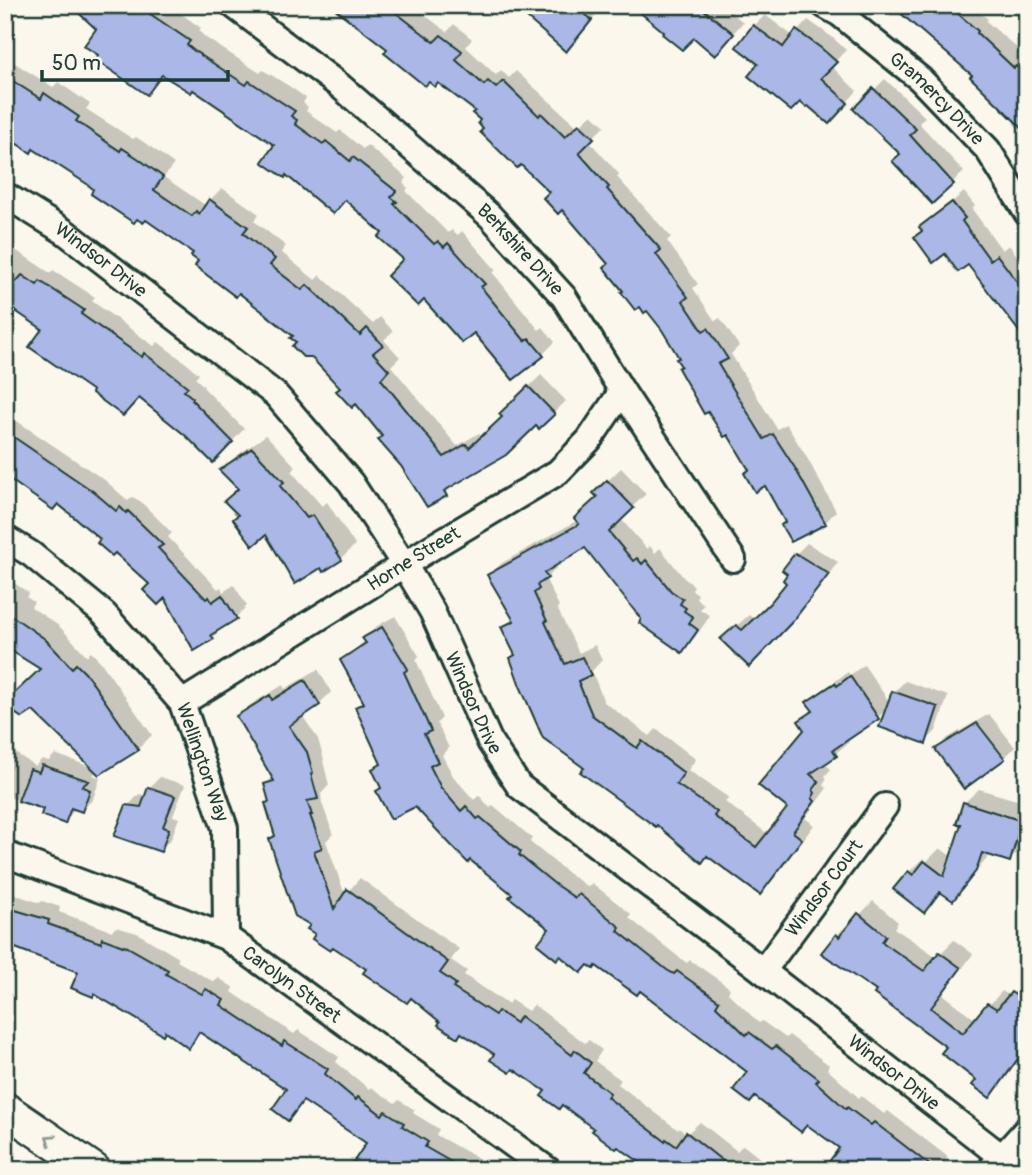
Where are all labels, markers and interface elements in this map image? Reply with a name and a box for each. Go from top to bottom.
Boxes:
scale bar [42,38,228,82]
street label: Gramercy Drive [884,47,990,151]
text: 50 m [52,50,101,77]
street label: Berkshire Drive [472,198,569,301]
street label: Windsor Drive [51,217,152,303]
street label: Horne Street [363,521,465,596]
street label: Windsor Drive [440,648,507,759]
street label: Wellington Way [171,700,234,825]
street label: Windsor Court [780,835,868,942]
street label: Carolyn Street [237,941,346,1028]
street label: Windsor Drive [843,1030,945,1116]
one-way arrow [45,1135,58,1147]

